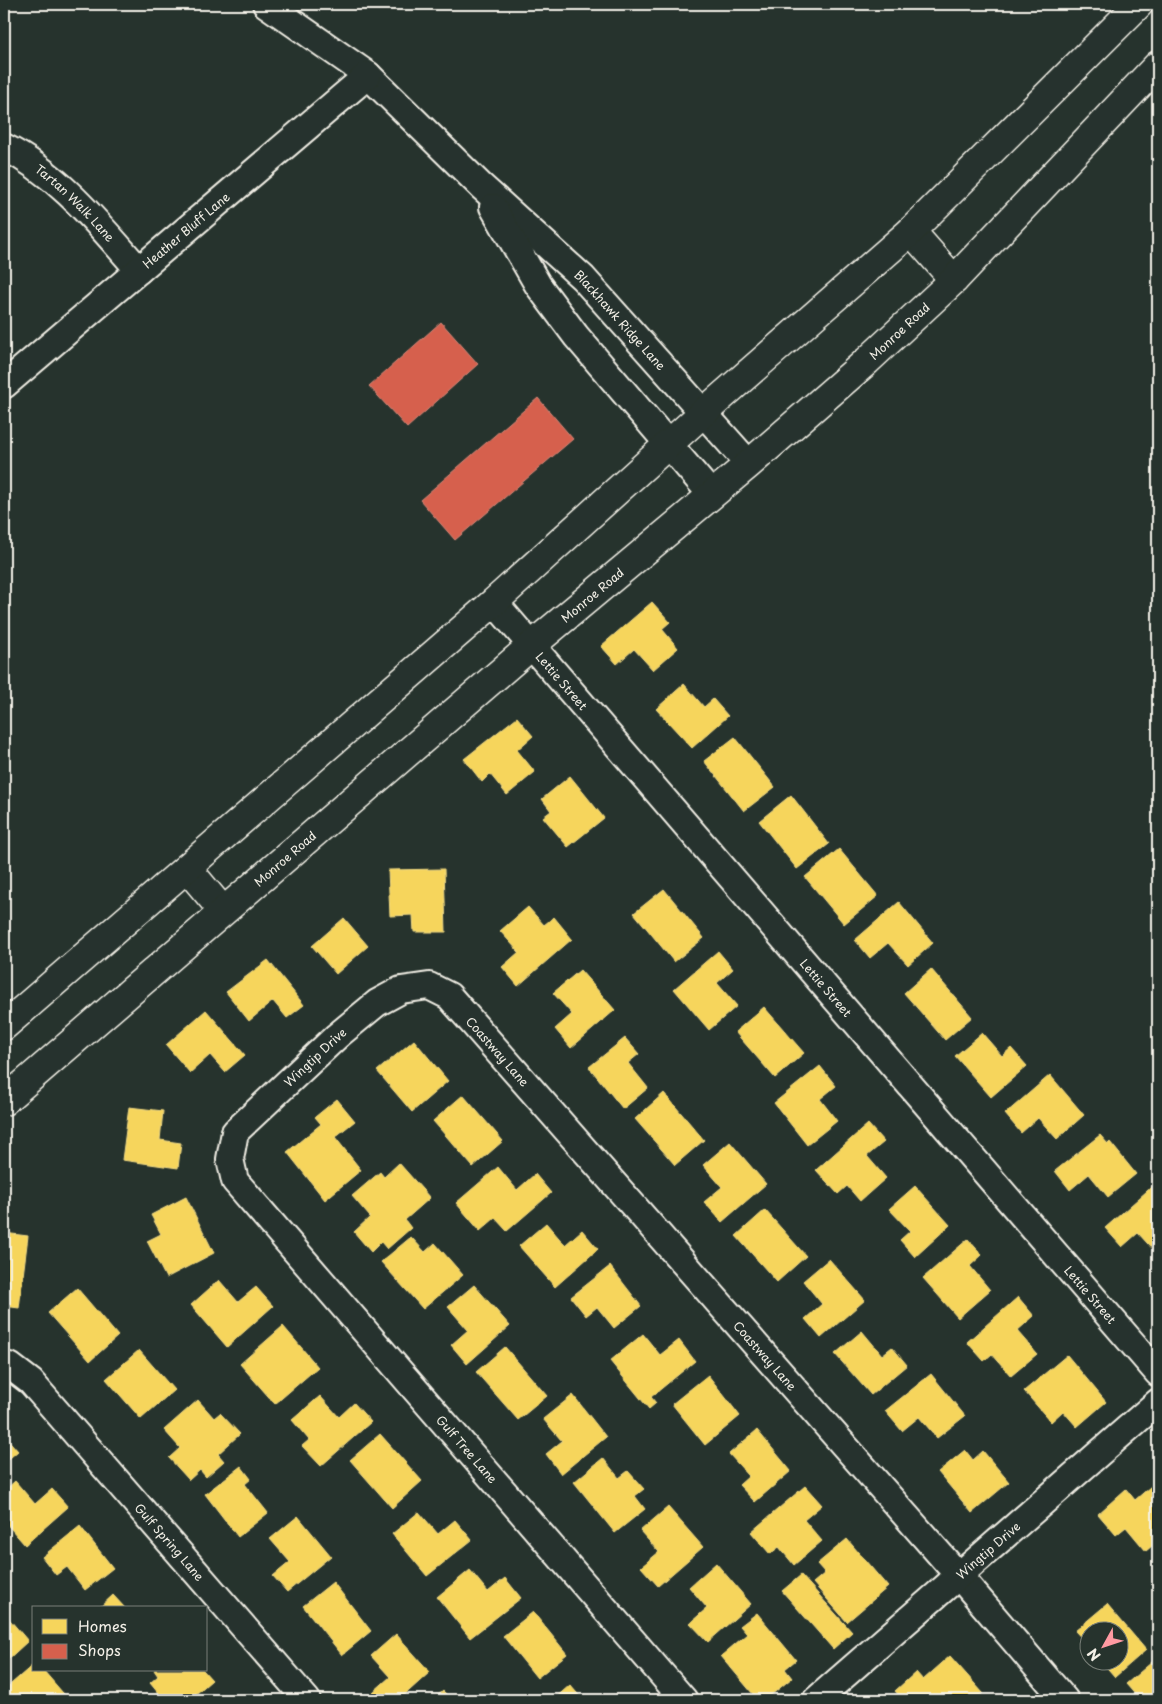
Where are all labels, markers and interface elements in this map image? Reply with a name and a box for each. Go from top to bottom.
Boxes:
street label: Tartan Walk Lane [32,160,119,246]
street label: Heather Bluff Lane [139,188,234,272]
street label: Blackhawk Ridge Lane [570,265,670,374]
street label: Monroe Road [865,298,934,364]
street label: Monroe Road [557,563,628,626]
street label: Lettie Street [532,648,592,714]
street label: Monroe Road [250,827,320,891]
street label: Lettie Street [796,955,856,1021]
street label: Coastway Lane [462,1013,534,1091]
street label: Wingtip Drive [280,1023,350,1091]
street label: Lettie Street [1060,1262,1121,1328]
street label: Coastway Lane [729,1317,801,1395]
street label: Gulf Tree Lane [432,1411,502,1487]
street label: Gulf Spring Lane [131,1499,209,1585]
street label: Wingtip Drive [952,1517,1024,1583]
legend [32,1606,208,1672]
text: Homes [78,1614,127,1637]
north arrow [1080,1622,1130,1672]
text: Shops [78,1638,121,1661]
text: N [1082,1644,1105,1666]

